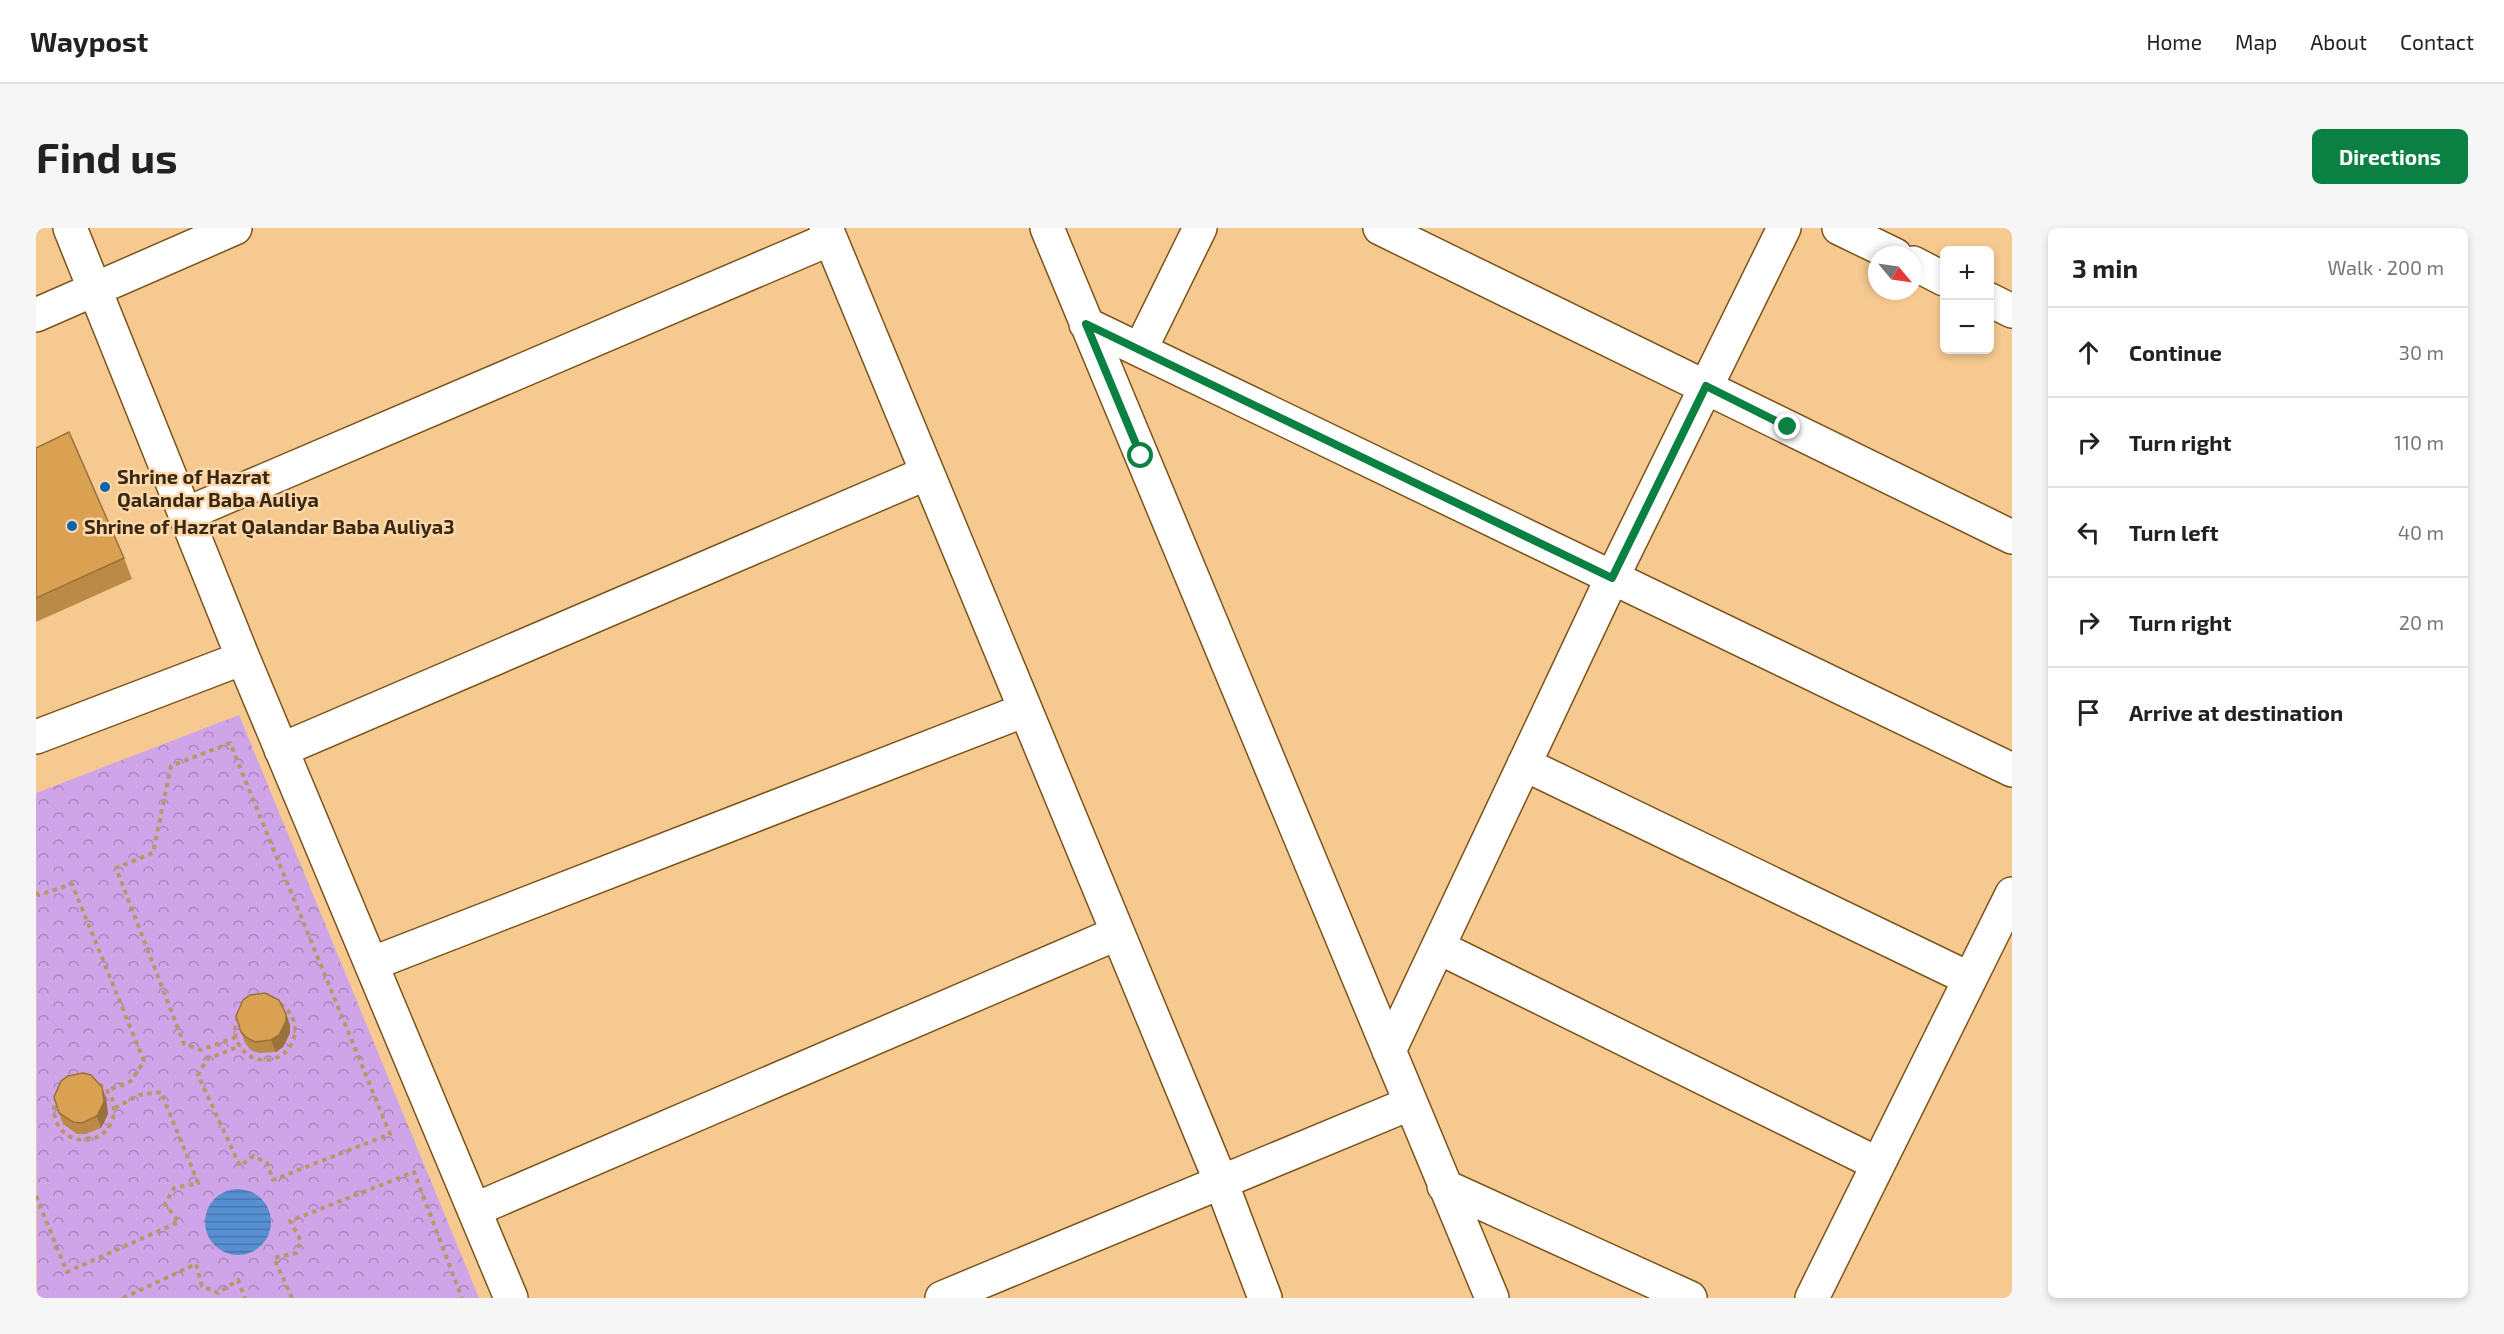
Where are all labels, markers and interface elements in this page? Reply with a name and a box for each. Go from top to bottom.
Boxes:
text: Waypost [30,24,148,58]
text: Home [2146,29,2202,54]
text: Map [2235,29,2277,54]
text: About [2310,29,2367,54]
text: Contact [2400,29,2474,54]
button: Directions [2312,129,2468,184]
text: Find us [36,131,178,181]
north arrow [1868,246,1922,300]
map controls [1940,246,1994,354]
button: + [1940,246,1994,300]
text: 3 min [2072,252,2138,283]
text: Walk · 200 m [2327,255,2444,279]
button: − [1940,300,1994,354]
icon: ahead [2072,336,2105,369]
text: Continue [2129,339,2222,365]
text: 30 m [2399,340,2444,364]
route end [1774,413,1800,439]
icon: right [2072,426,2105,459]
text: Turn right [2129,429,2231,455]
text: 110 m [2394,430,2444,454]
route start [1127,442,1153,468]
place label: Shrine of Hazrat Qalandar Baba Auliya [117,464,319,512]
marker: Shrine of Hazrat Qalandar Baba Auliya [98,480,112,494]
place label: Shrine of Hazrat Qalandar Baba Auliya3 [84,514,455,539]
icon: left [2072,516,2105,549]
marker: Shrine of Hazrat Qalandar Baba Auliya3 [65,519,79,533]
text: Turn left [2129,519,2218,545]
text: 40 m [2398,520,2444,544]
icon: right [2072,606,2105,639]
text: Turn right [2129,609,2231,635]
text: 20 m [2399,610,2444,634]
icon: arrive [2072,696,2105,729]
text: Arrive at destination [2129,699,2343,725]

